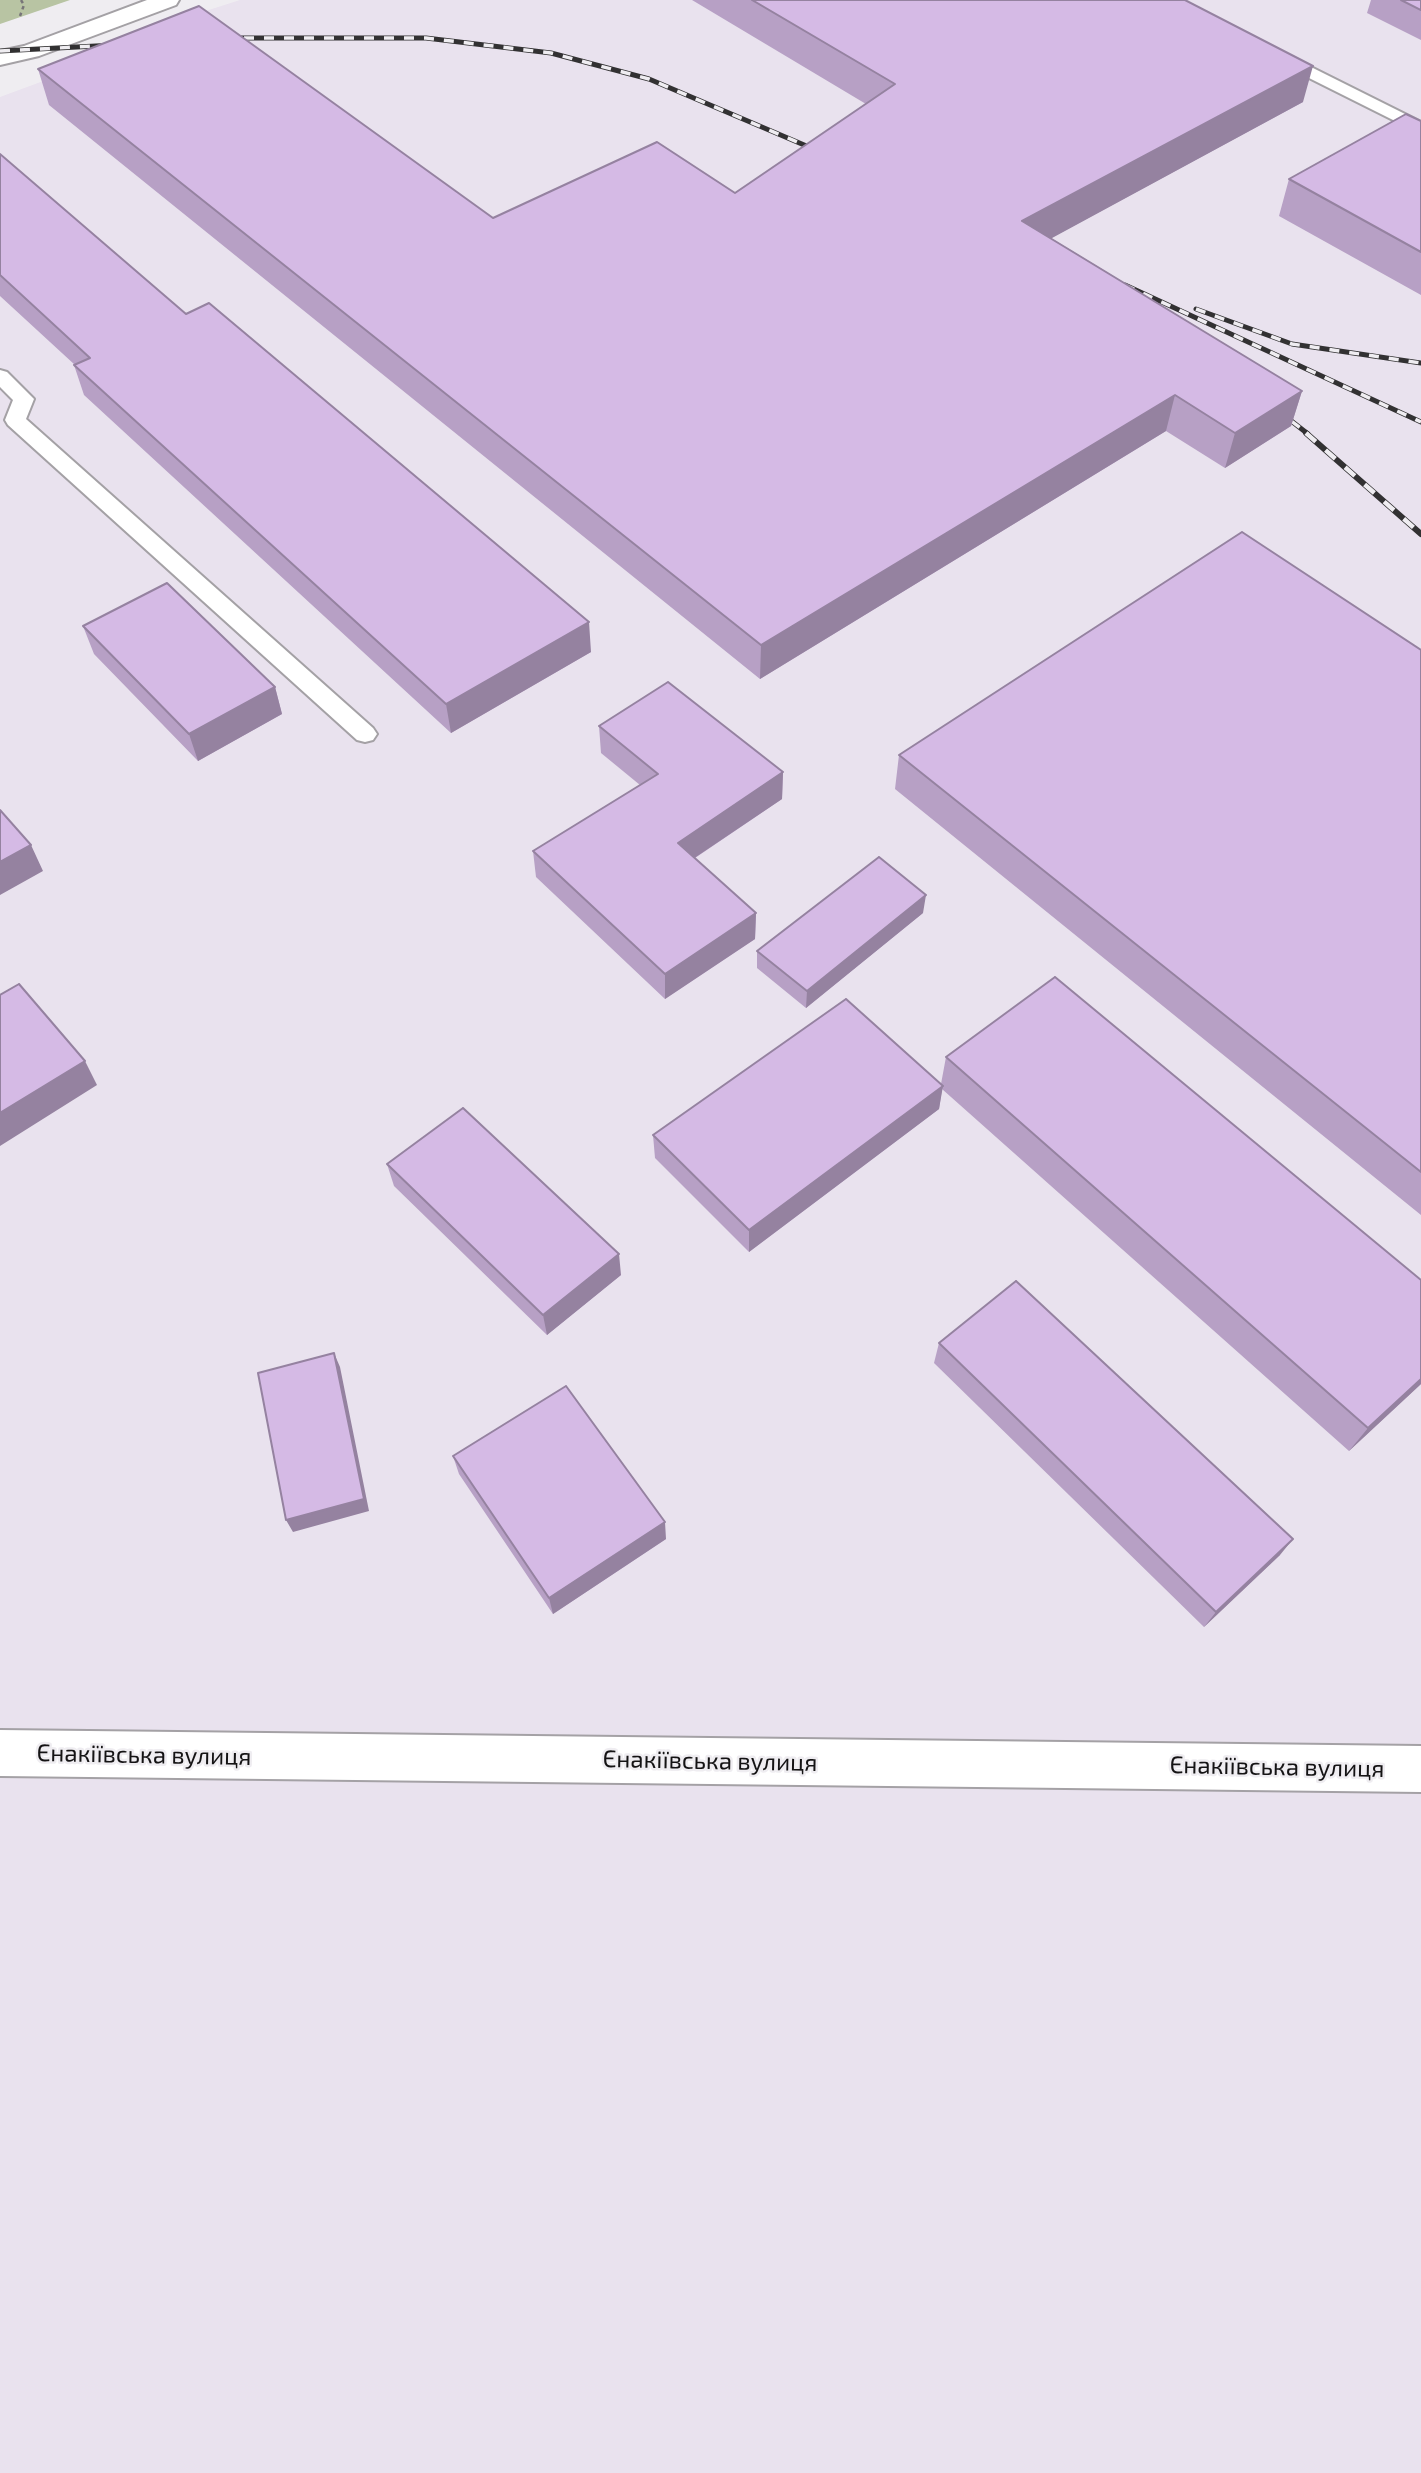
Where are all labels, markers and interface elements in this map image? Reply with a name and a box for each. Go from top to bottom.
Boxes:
street label: Єнакіївська вулиця [36,1739,252,1771]
street label: Єнакіївська вулиця [602,1745,818,1777]
street label: Єнакіївська вулиця [1169,1751,1385,1783]

